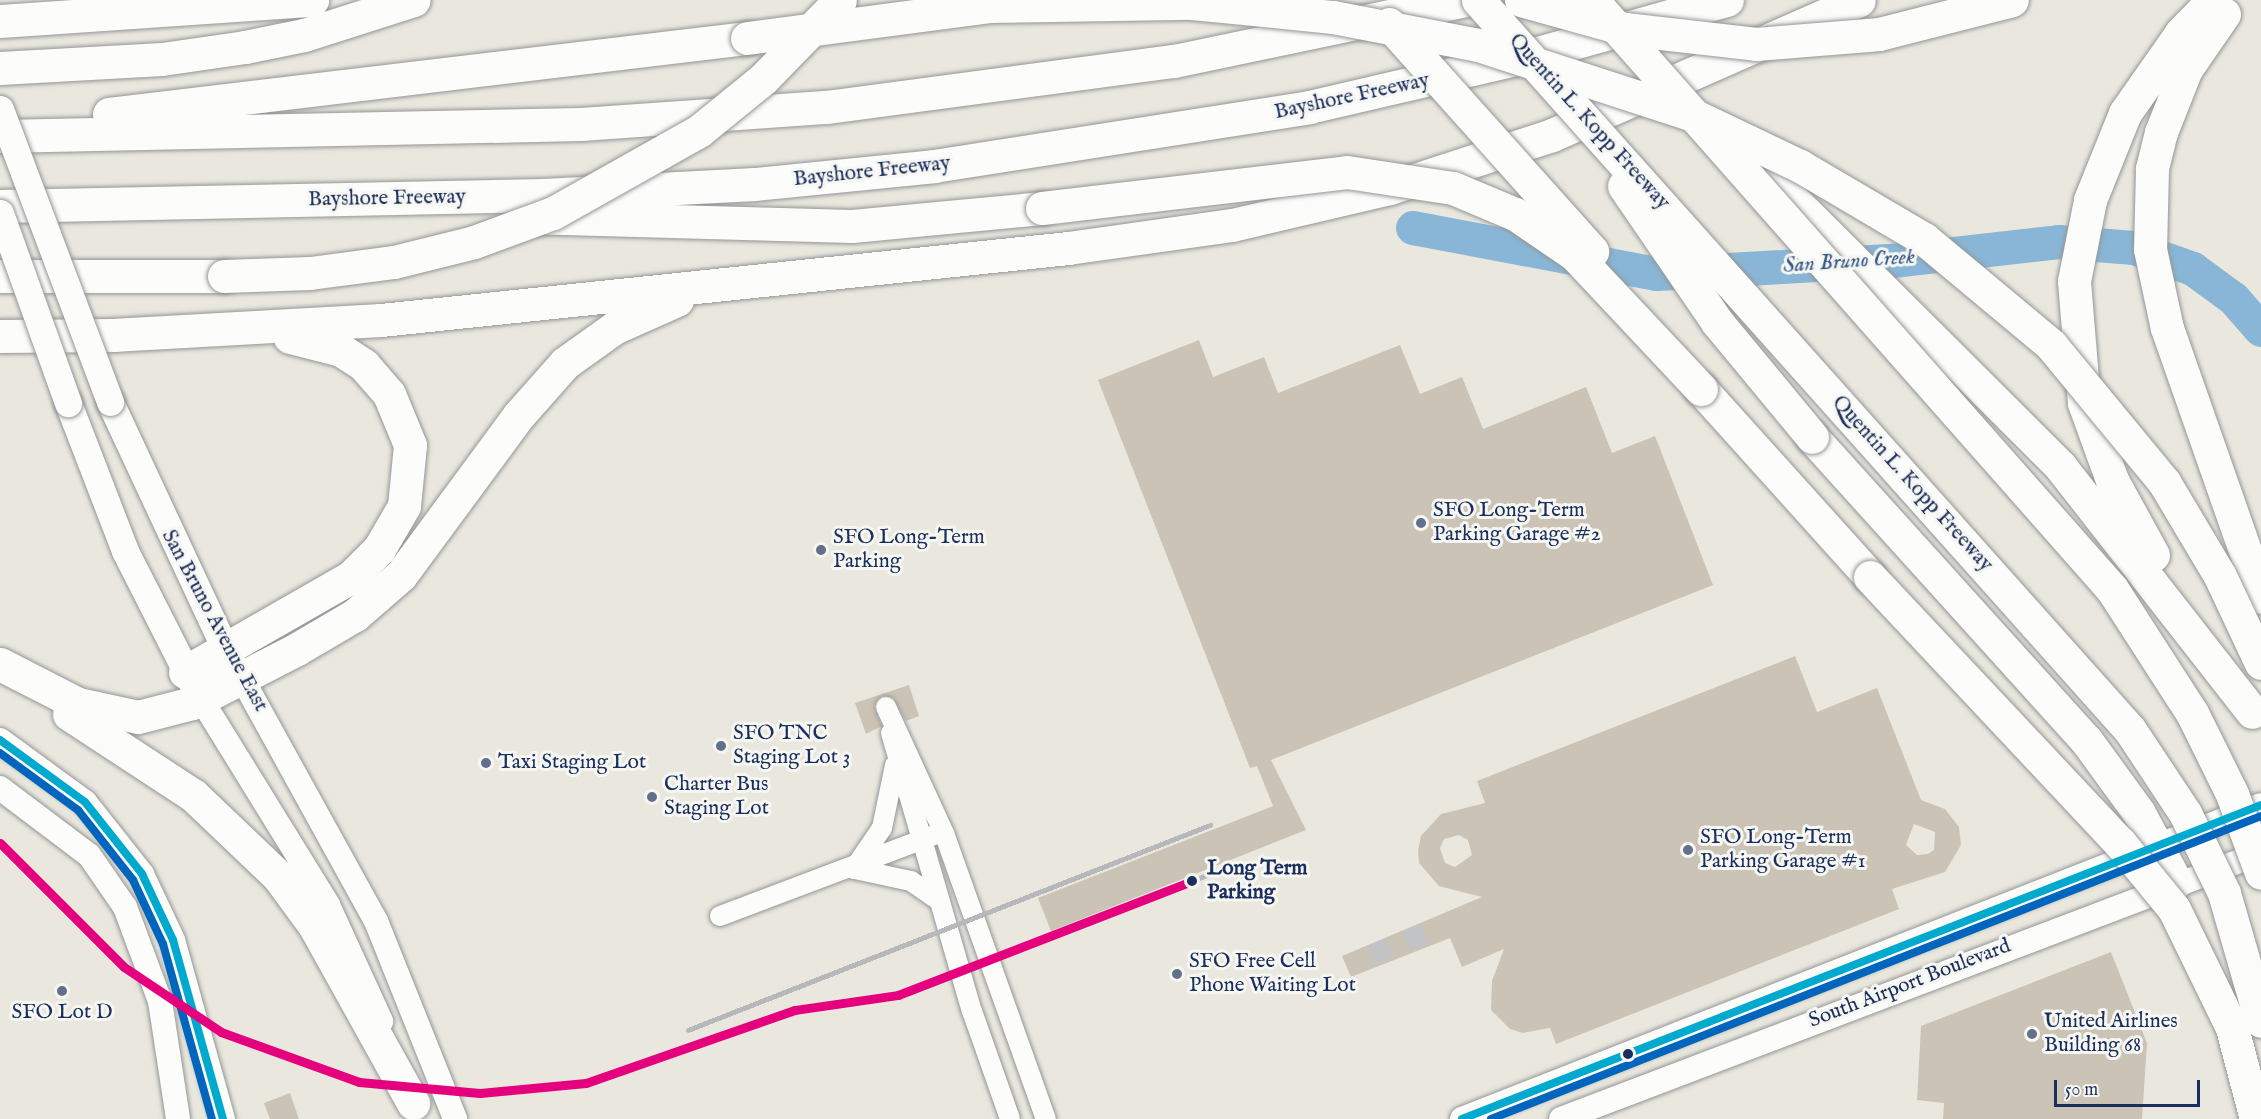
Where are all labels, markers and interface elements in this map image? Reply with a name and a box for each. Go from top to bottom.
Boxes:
street label: Quentin L. Kopp Freeway [1503,29,1675,215]
street label: Bayshore Freeway [1272,68,1432,126]
street label: Bayshore Freeway [792,151,952,193]
street label: Bayshore Freeway [308,185,466,213]
water label: San Bruno Creek [1782,244,1916,280]
street label: Quentin L. Kopp Freeway [1826,391,1998,577]
place label: SFO Long-Term Parking Garage #2 [1433,498,1601,548]
marker: SFO Long-Term Parking Garage #2 [1414,516,1428,530]
place label: SFO Long-Term Parking [833,525,985,575]
street label: San Bruno Avenue East [155,526,273,716]
marker: SFO Long-Term Parking [814,543,828,557]
place label: SFO TNC Staging Lot 3 [733,721,850,771]
marker: SFO TNC Staging Lot 3 [714,739,728,753]
place label: Taxi Staging Lot [498,750,646,776]
marker: Taxi Staging Lot [479,756,493,770]
place label: Charter Bus Staging Lot [664,772,769,822]
marker: Charter Bus Staging Lot [645,790,659,804]
place label: SFO Long-Term Parking Garage #1 [1700,825,1866,875]
marker: SFO Long-Term Parking Garage #1 [1681,843,1695,857]
place label: Long Term Parking [1207,856,1308,906]
marker: Long Term Parking [1182,871,1202,891]
street label: South Airport Boulevard [1806,934,2014,1034]
place label: SFO Free Cell Phone Waiting Lot [1189,949,1356,999]
marker: SFO Free Cell Phone Waiting Lot [1170,967,1184,981]
marker: SFO Lot D [55,984,69,998]
place label: SFO Lot D [11,1000,113,1026]
place label: United Airlines Building 68 [2044,1009,2178,1059]
marker: United Airlines Building 68 [2025,1027,2039,1041]
unlabelled marker [1622,1048,1634,1060]
scale bar [2057,1068,2202,1106]
text: 50 m [2065,1079,2098,1102]

